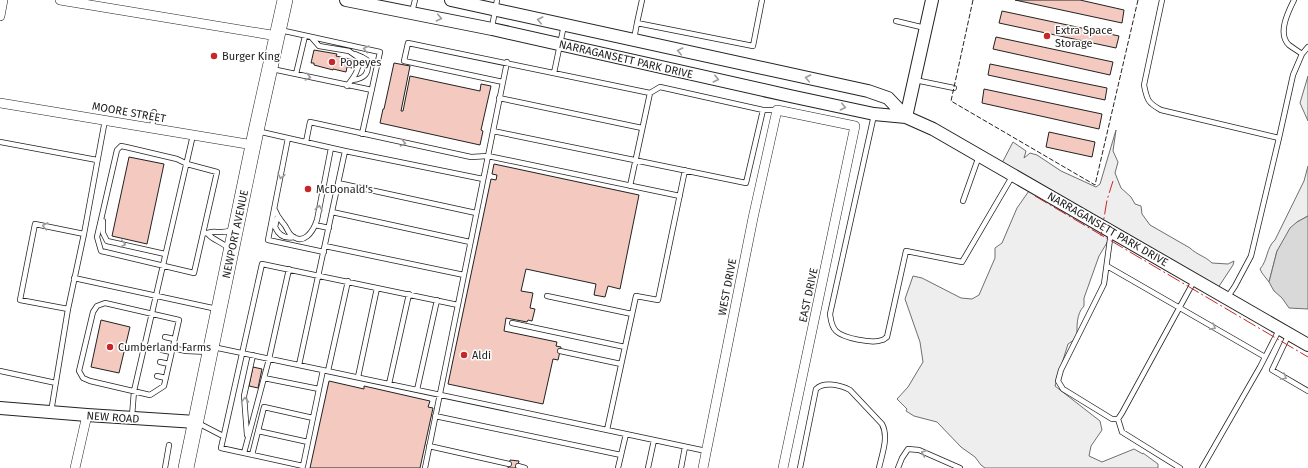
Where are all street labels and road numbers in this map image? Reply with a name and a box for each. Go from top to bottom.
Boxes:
street label: NARRAGANSETT PARK DRIVE [558,38,694,81]
street label: MOORE STREET [91,100,167,125]
street label: NEWPORT AVENUE [220,188,251,280]
street label: NARRAGANSETT PARK DRIVE [1045,189,1171,269]
street label: WEST DRIVE [716,257,739,317]
street label: EAST DRIVE [796,266,821,324]
street label: NEW ROAD [86,409,140,426]

